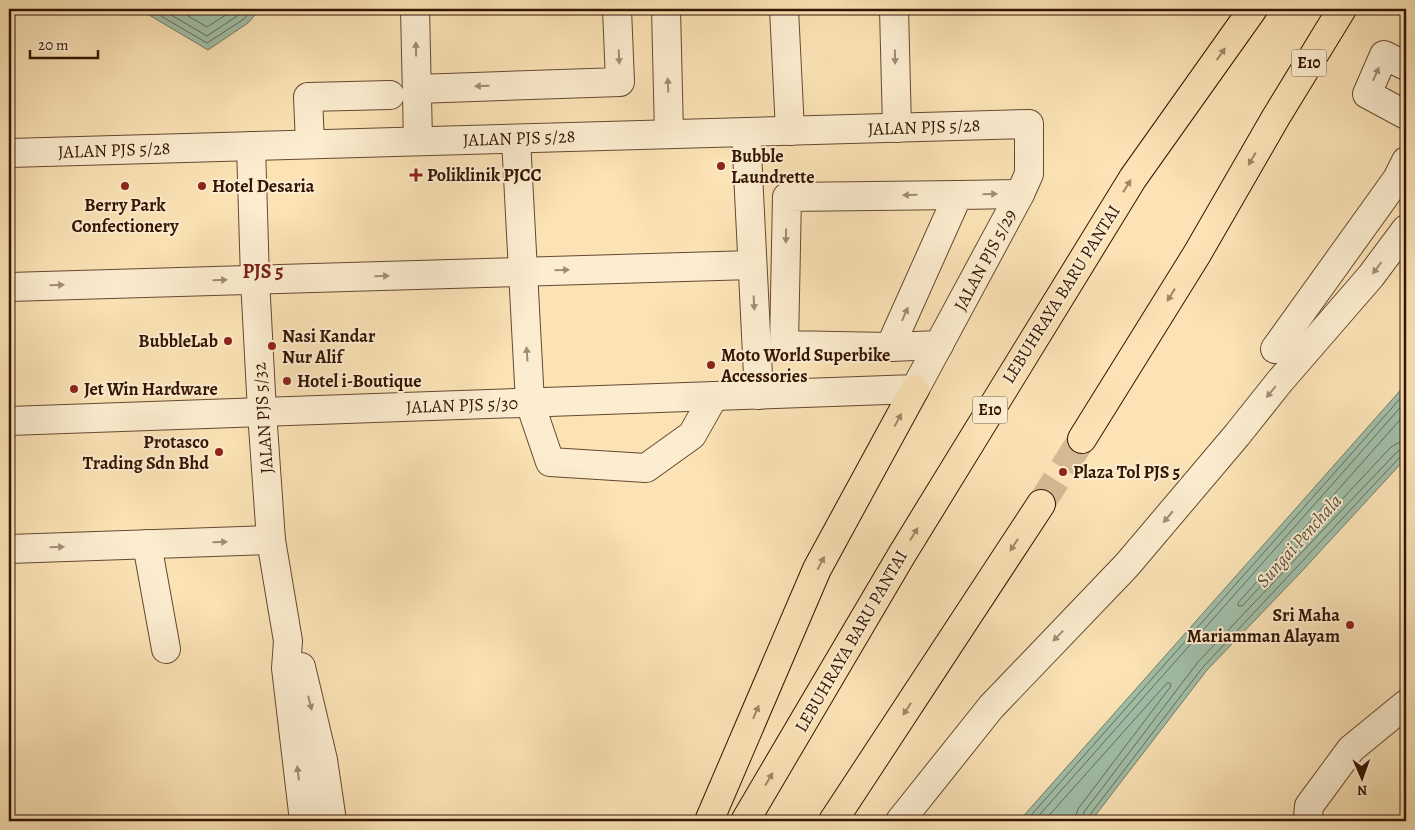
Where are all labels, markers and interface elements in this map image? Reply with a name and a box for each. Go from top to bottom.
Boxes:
scale bar [30,28,98,60]
text: 20 m [38,35,69,55]
one-way arrow [412,40,420,56]
one-way arrow [1216,47,1226,61]
road number: E10 [1292,49,1326,76]
one-way arrow [616,50,624,66]
one-way arrow [892,50,900,66]
one-way arrow [1372,67,1380,81]
one-way arrow [664,77,672,93]
one-way arrow [474,83,490,91]
street label: JALAN PJS 5/28 [867,113,981,141]
street label: JALAN PJS 5/28 [462,124,576,152]
street label: JALAN PJS 5/28 [57,136,171,164]
place label: Bubble Laundrette [731,144,815,189]
one-way arrow [1247,153,1256,166]
marker: Bubble Laundrette [715,160,727,172]
place label: Poliklinik PJCC [427,163,542,187]
marker: Poliklinik PJCC [409,168,423,182]
place label: Hotel Desaria [212,174,315,198]
marker: Berry Park Confectionery [119,180,131,192]
marker: Hotel Desaria [196,180,208,192]
one-way arrow [1123,180,1132,193]
one-way arrow [982,190,998,198]
one-way arrow [901,192,917,200]
place label: Berry Park Confectionery [71,193,179,238]
street label: LEBUHRAYA BARU PANTAI [996,200,1126,388]
street label: JALAN PJS 5/29 [948,205,1022,315]
one-way arrow [782,229,790,245]
district label: PJS 5 [243,258,283,285]
one-way arrow [1371,261,1382,274]
one-way arrow [555,266,571,274]
one-way arrow [375,271,391,279]
one-way arrow [212,276,228,284]
one-way arrow [50,281,66,289]
one-way arrow [1166,289,1175,302]
one-way arrow [751,295,759,311]
one-way arrow [901,307,909,321]
place label: Nasi Kandar Nur Alif [282,324,376,369]
place label: BubbleLab [138,329,218,353]
marker: BubbleLab [222,335,234,347]
marker: Nasi Kandar Nur Alif [266,340,278,352]
place label: Moto World Superbike Accessories [720,343,890,388]
one-way arrow [523,346,531,362]
marker: Moto World Superbike Accessories [705,359,717,371]
street label: JALAN PJS 5/32 [247,361,279,474]
place label: Hotel i-Boutique [297,369,422,393]
marker: Hotel i-Boutique [281,375,293,387]
place label: Jet Win Hardware [84,377,218,401]
marker: Jet Win Hardware [68,383,80,395]
one-way arrow [1266,385,1277,398]
street label: JALAN PJS 5/30 [405,391,519,419]
road number: E10 [972,396,1008,424]
one-way arrow [894,413,902,428]
place label: Protasco Trading Sdn Bhd [83,430,209,475]
marker: Protasco Trading Sdn Bhd [213,446,225,458]
place label: Plaza Tol PJS 5 [1073,460,1181,484]
marker: Plaza Tol PJS 5 [1057,466,1069,478]
water label: Sungai Penchala [1250,489,1348,593]
one-way arrow [1162,510,1173,523]
one-way arrow [910,527,919,540]
one-way arrow [212,538,228,546]
one-way arrow [1009,538,1019,552]
one-way arrow [50,543,66,551]
street label: LEBUHRAYA BARU PANTAI [789,546,913,736]
one-way arrow [817,556,825,570]
place label: Sri Maha Mariamman Alayam [1187,603,1340,648]
marker: Sri Maha Mariamman Alayam [1344,619,1356,631]
one-way arrow [1052,630,1064,642]
one-way arrow [306,695,314,710]
one-way arrow [902,702,912,715]
one-way arrow [753,705,761,719]
north arrow [1338,752,1388,802]
one-way arrow [294,765,302,781]
one-way arrow [765,773,774,786]
text: N [1357,781,1368,800]

